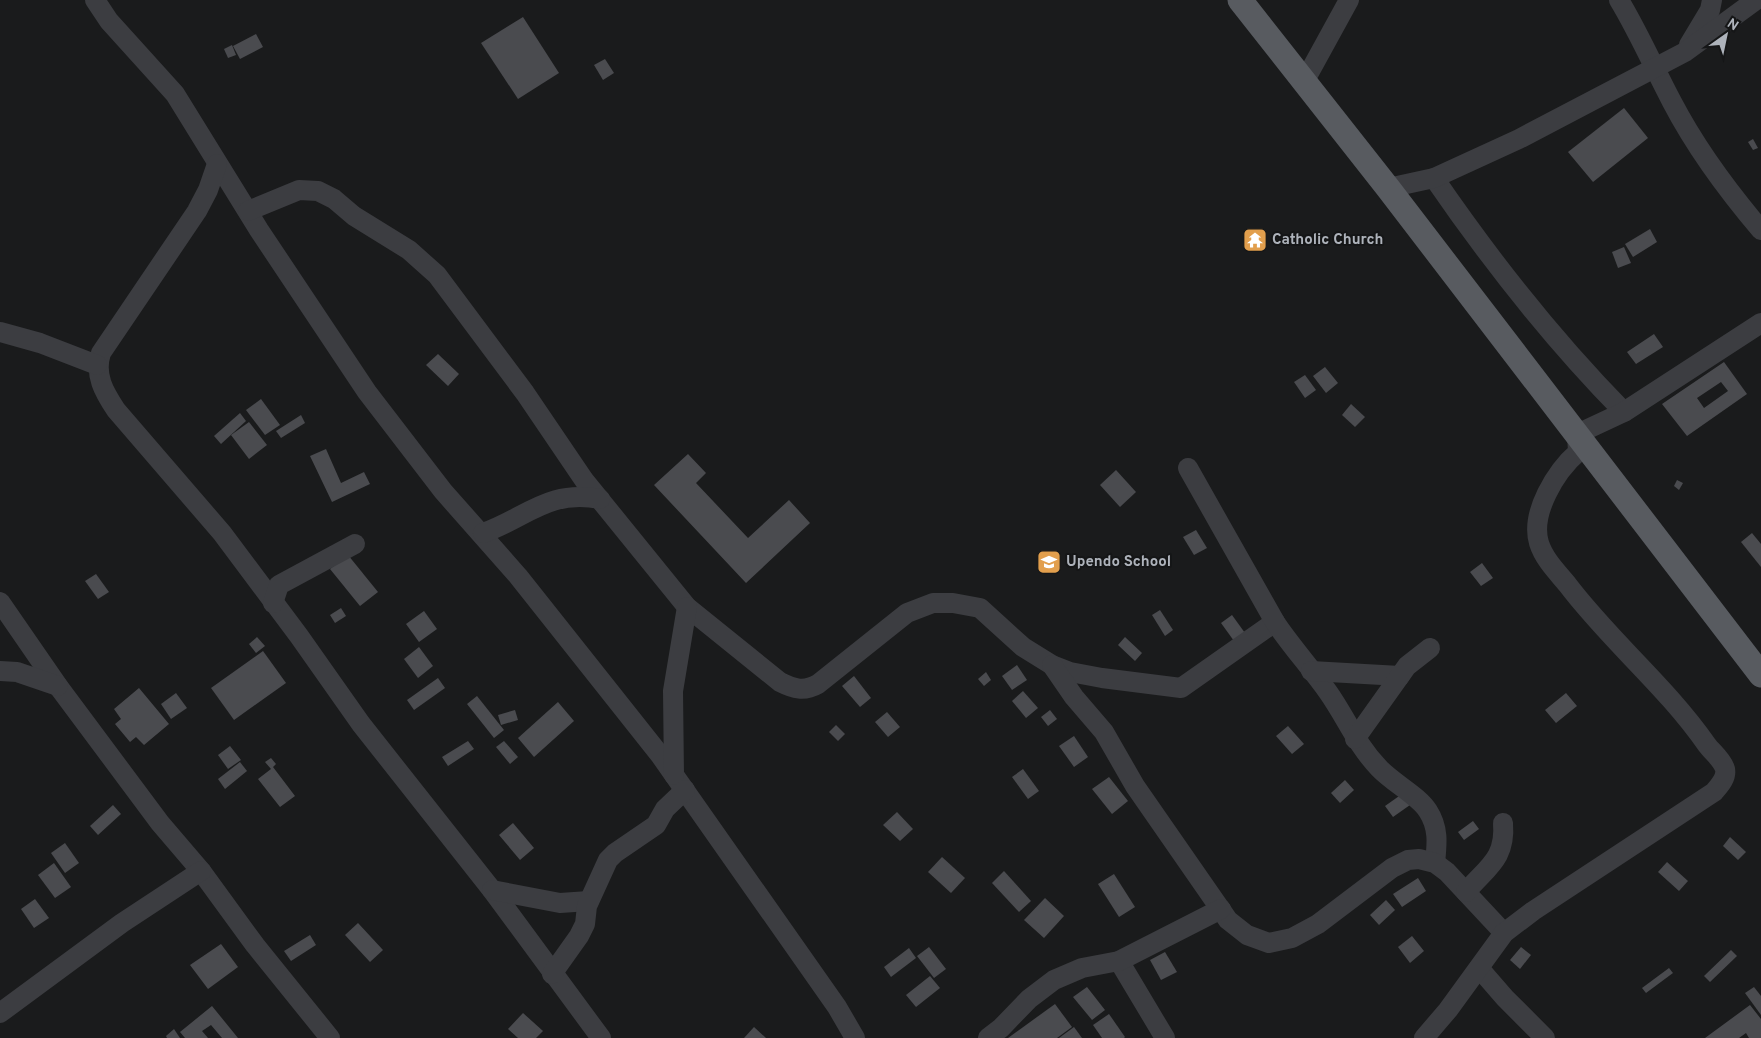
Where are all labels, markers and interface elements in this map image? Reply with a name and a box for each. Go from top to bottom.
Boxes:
north arrow [1701,10,1751,60]
text: N [1723,15,1741,35]
temple icon: Catholic Church [1242,227,1268,253]
place label: Catholic Church [1272,231,1383,250]
school or university icon: Upendo School [1036,549,1062,575]
place label: Upendo School [1066,553,1171,572]

